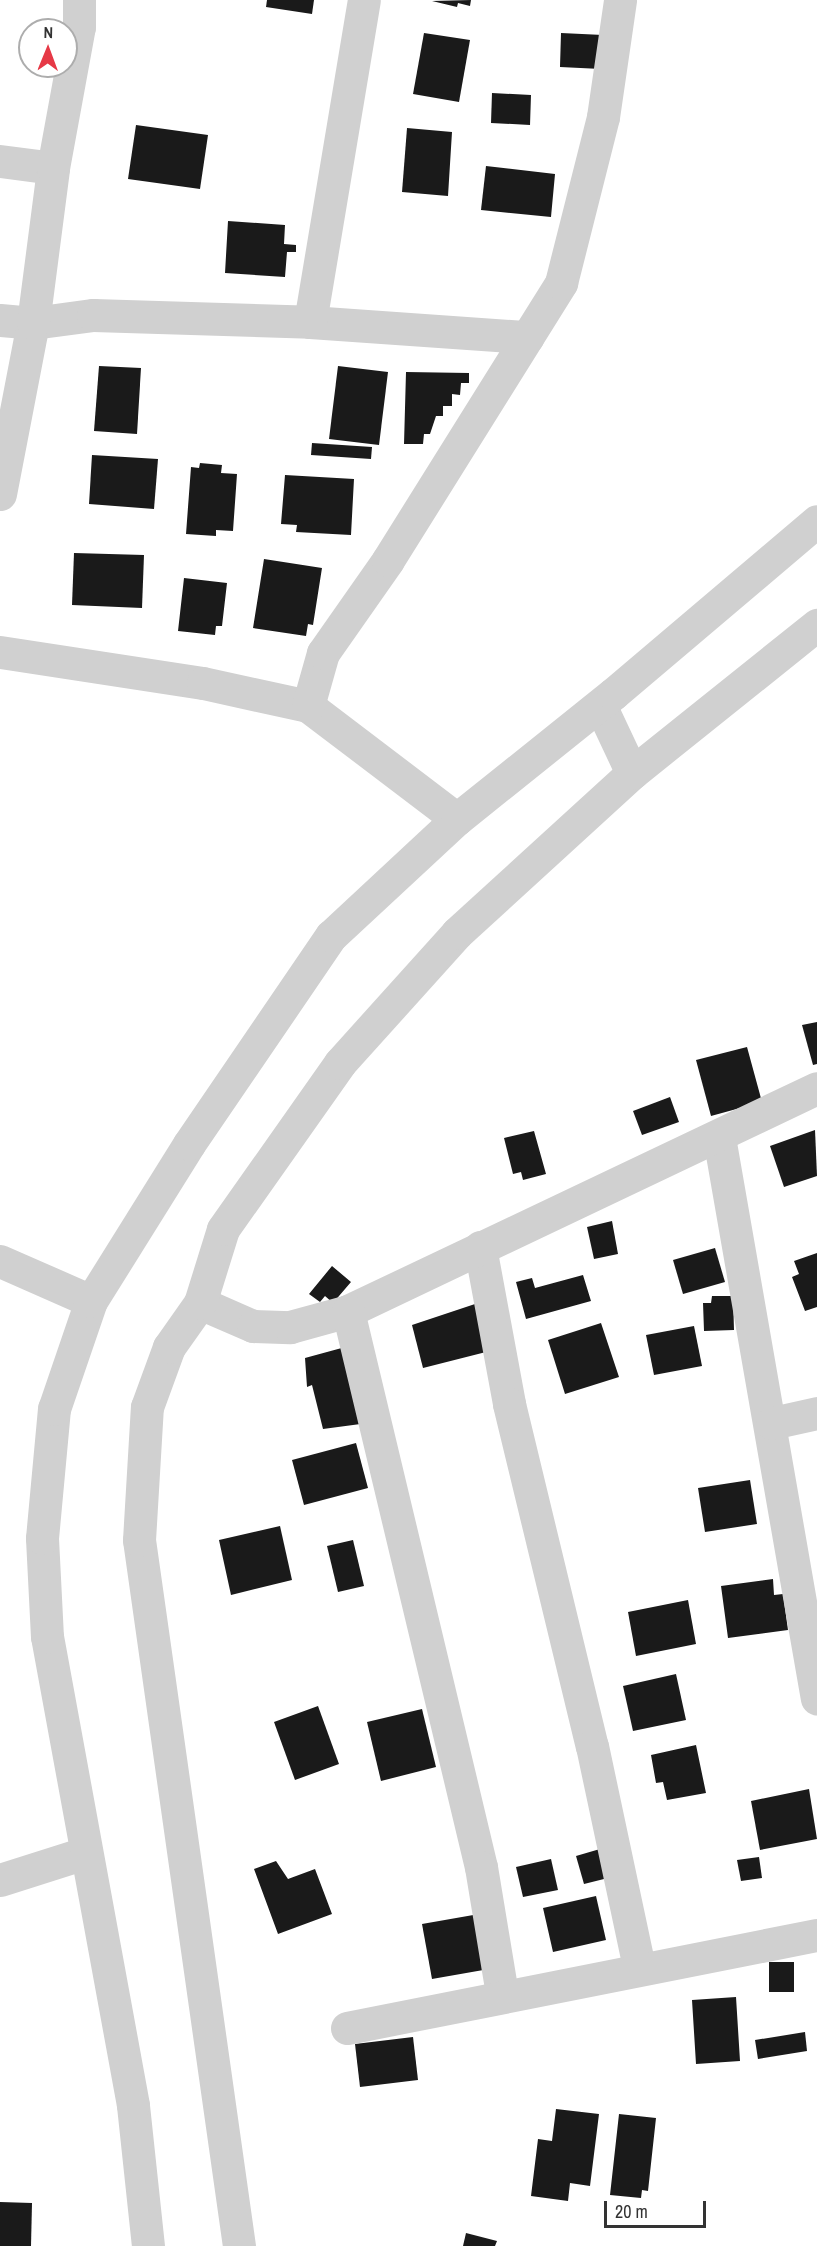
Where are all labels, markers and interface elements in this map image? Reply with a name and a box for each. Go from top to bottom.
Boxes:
north arrow [18,18,78,78]
text: N [43,21,53,43]
scale bar [607,2189,709,2227]
text: 20 m [615,2199,648,2224]

